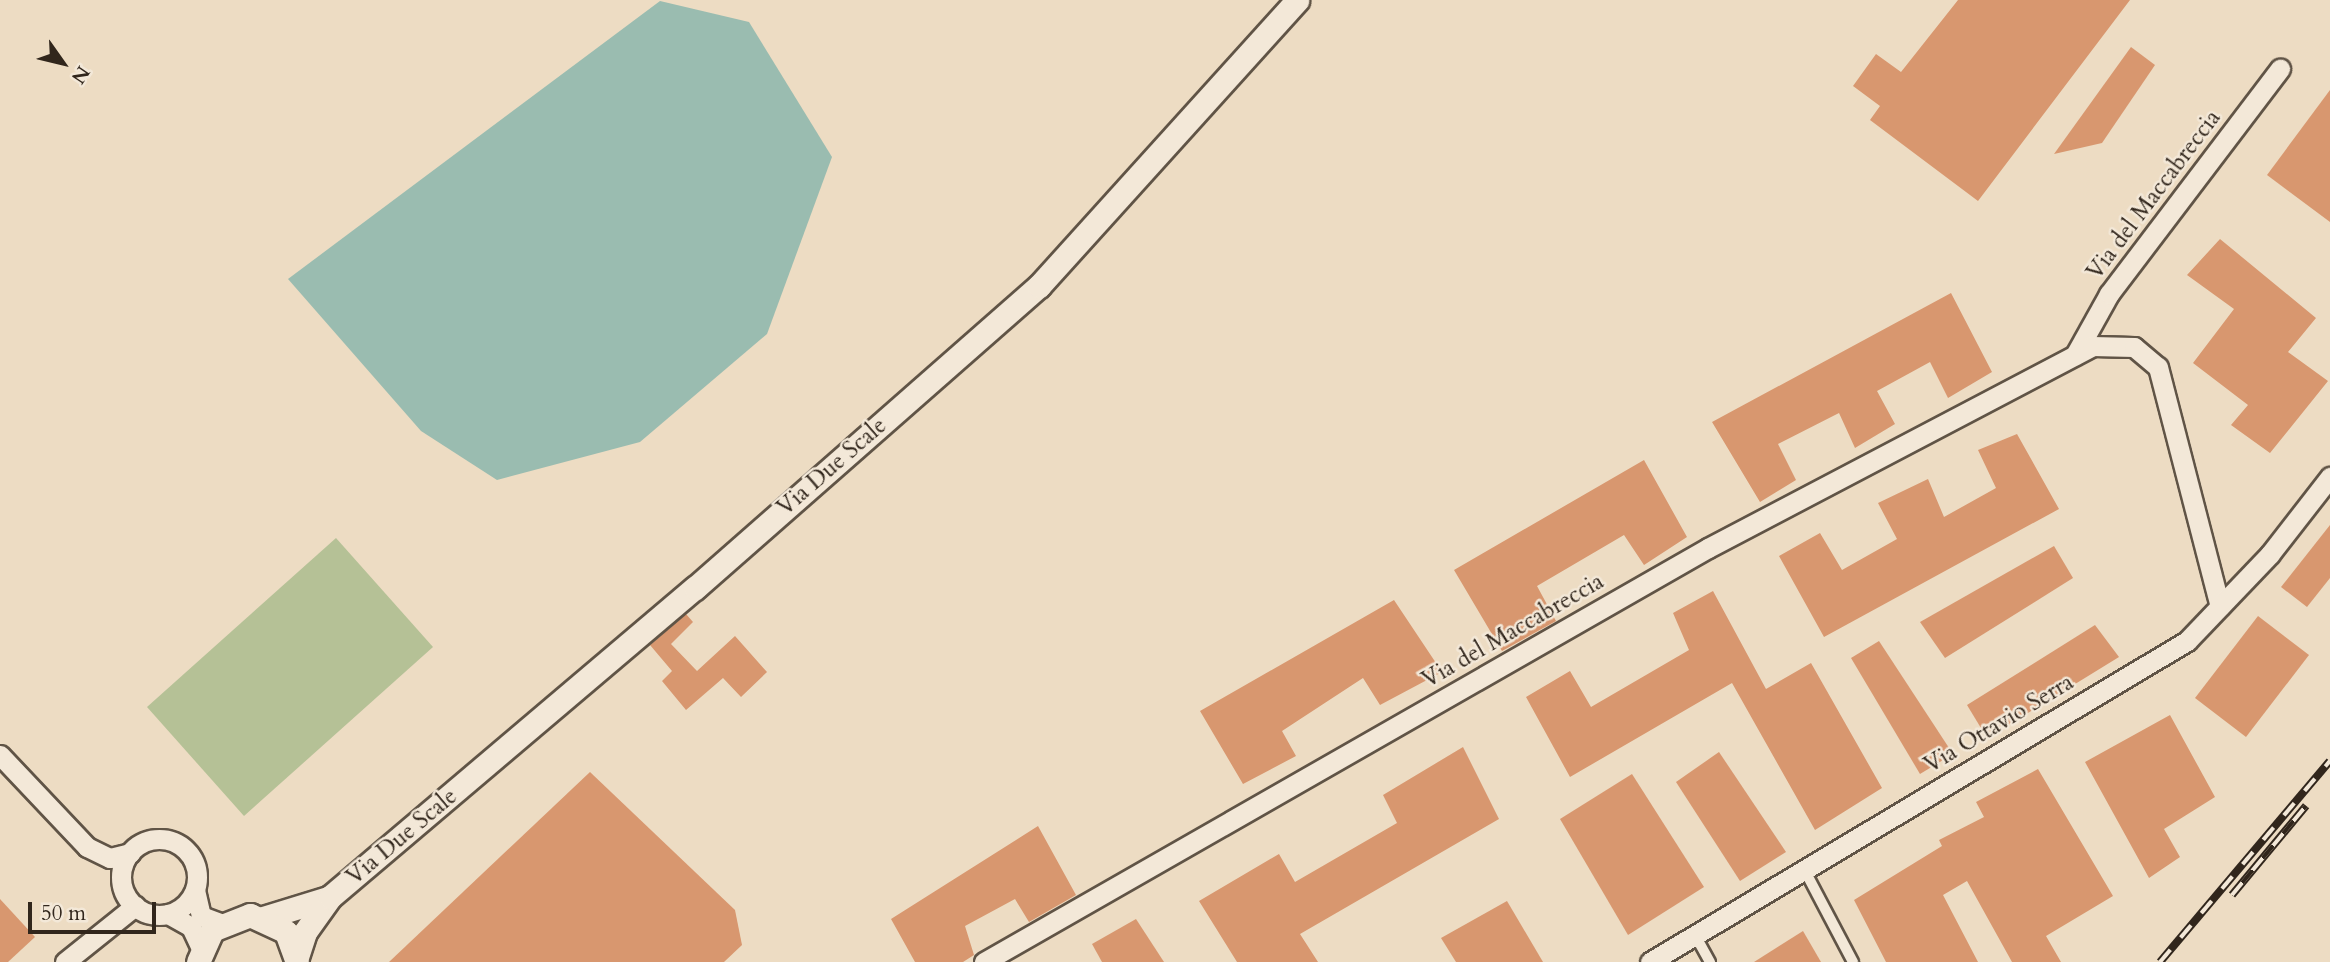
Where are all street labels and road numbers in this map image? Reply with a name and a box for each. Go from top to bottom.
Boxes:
street label: Via del Maccabreccia [2081,105,2227,285]
street label: Via Due Scale [772,412,892,522]
street label: Via del Maccabreccia [1417,568,1609,694]
street label: Via Ottavio Serra [1919,669,2079,779]
street label: Via Due Scale [341,783,463,891]

